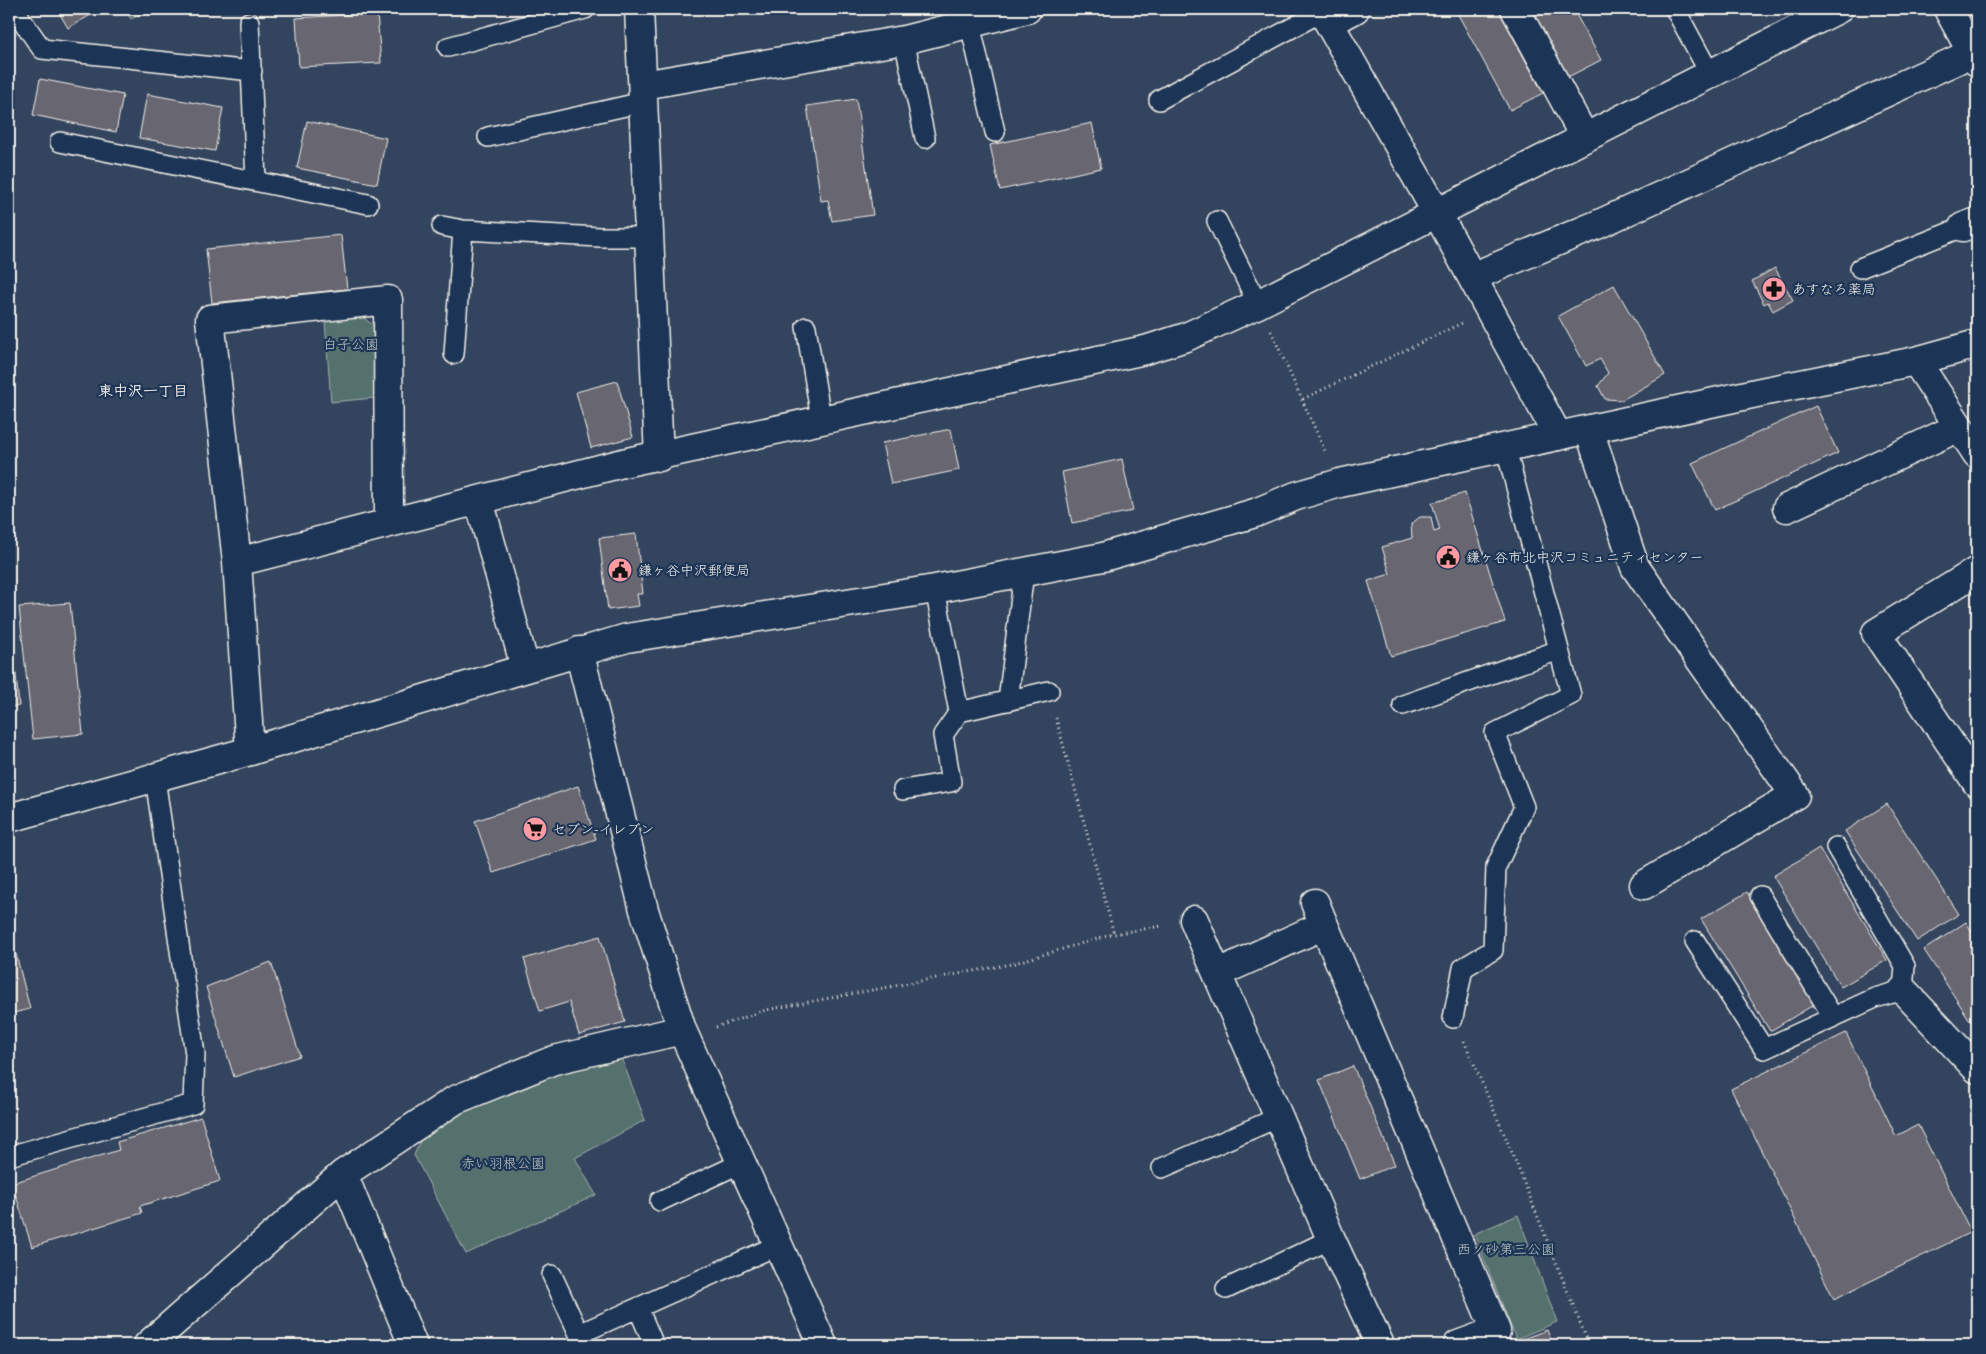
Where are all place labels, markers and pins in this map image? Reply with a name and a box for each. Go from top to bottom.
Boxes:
pharmacy icon: あすなろ薬局 [1761,276,1787,302]
place label: あすなろ薬局 [1792,280,1876,300]
public building icon: 鎌ヶ谷市北中沢コミュニティセンター [1435,544,1461,570]
place label: 鎌ヶ谷市北中沢コミュニティセンター [1466,548,1703,568]
public building icon: 鎌ヶ谷中沢郵便局 [607,557,633,583]
place label: 鎌ヶ谷中沢郵便局 [638,561,750,581]
supermarket icon: セブン-イレブン [522,816,548,842]
place label: セブン-イレブン [552,820,654,840]

